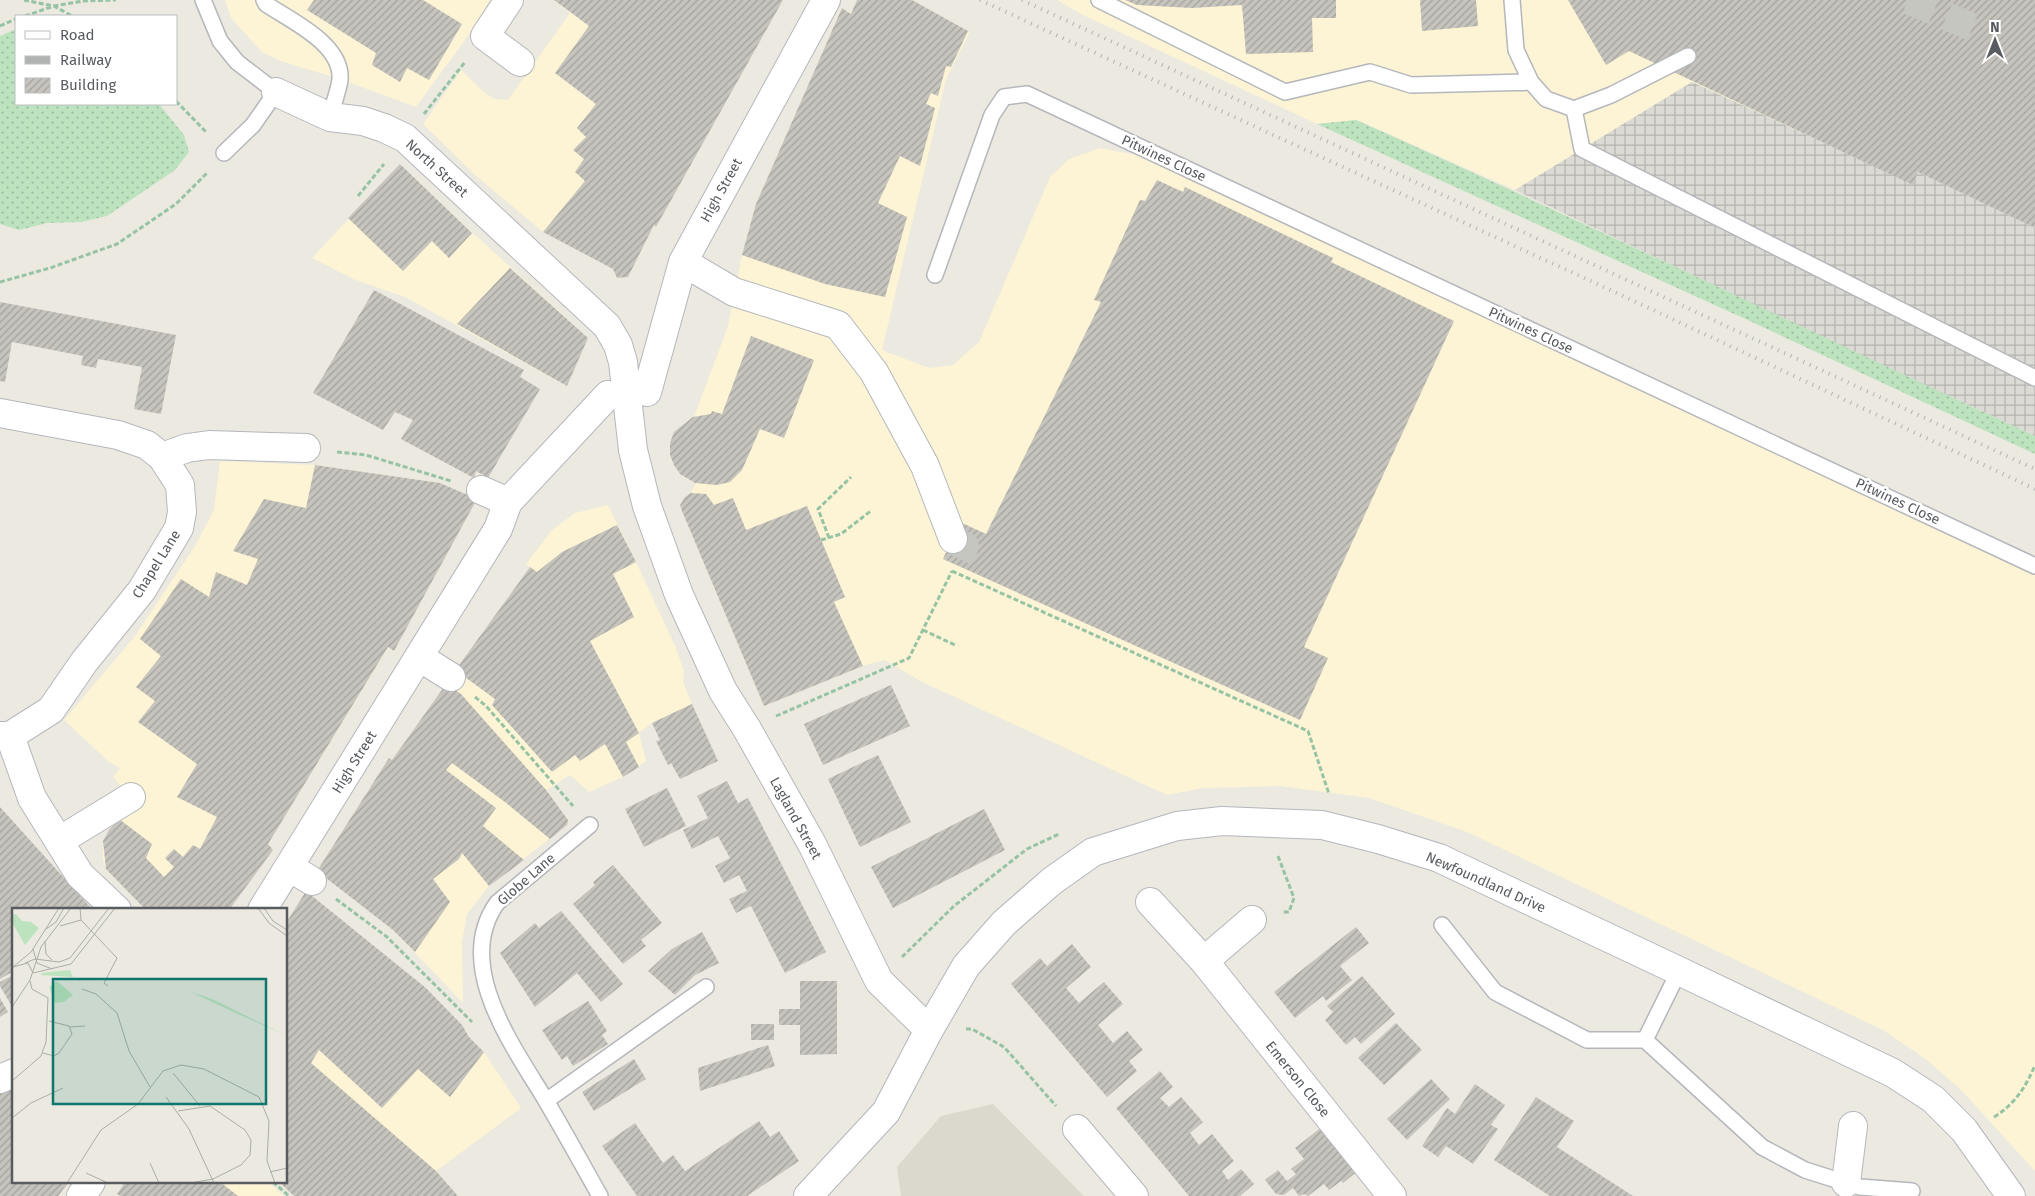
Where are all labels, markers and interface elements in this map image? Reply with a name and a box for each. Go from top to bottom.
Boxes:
legend [15,15,178,105]
north arrow [1970,15,2020,65]
text: N [1990,19,2000,36]
text: Road [60,26,95,44]
text: Railway [60,51,112,69]
text: Building [60,76,116,94]
street label: Pitwines Close [1119,131,1209,185]
street label: North Street [402,136,472,201]
street label: High Street [697,154,746,225]
street label: Pitwines Close [1486,303,1576,357]
street label: Pitwines Close [1853,474,1943,528]
street label: Chapel Lane [129,527,184,602]
street label: High Street [328,727,381,797]
street label: Lagland Street [766,774,826,863]
street label: Newfoundland Drive [1423,848,1548,917]
street label: Globe Lane [494,850,559,909]
inset map [12,908,288,1184]
street label: Emerson Close [1262,1038,1333,1121]

